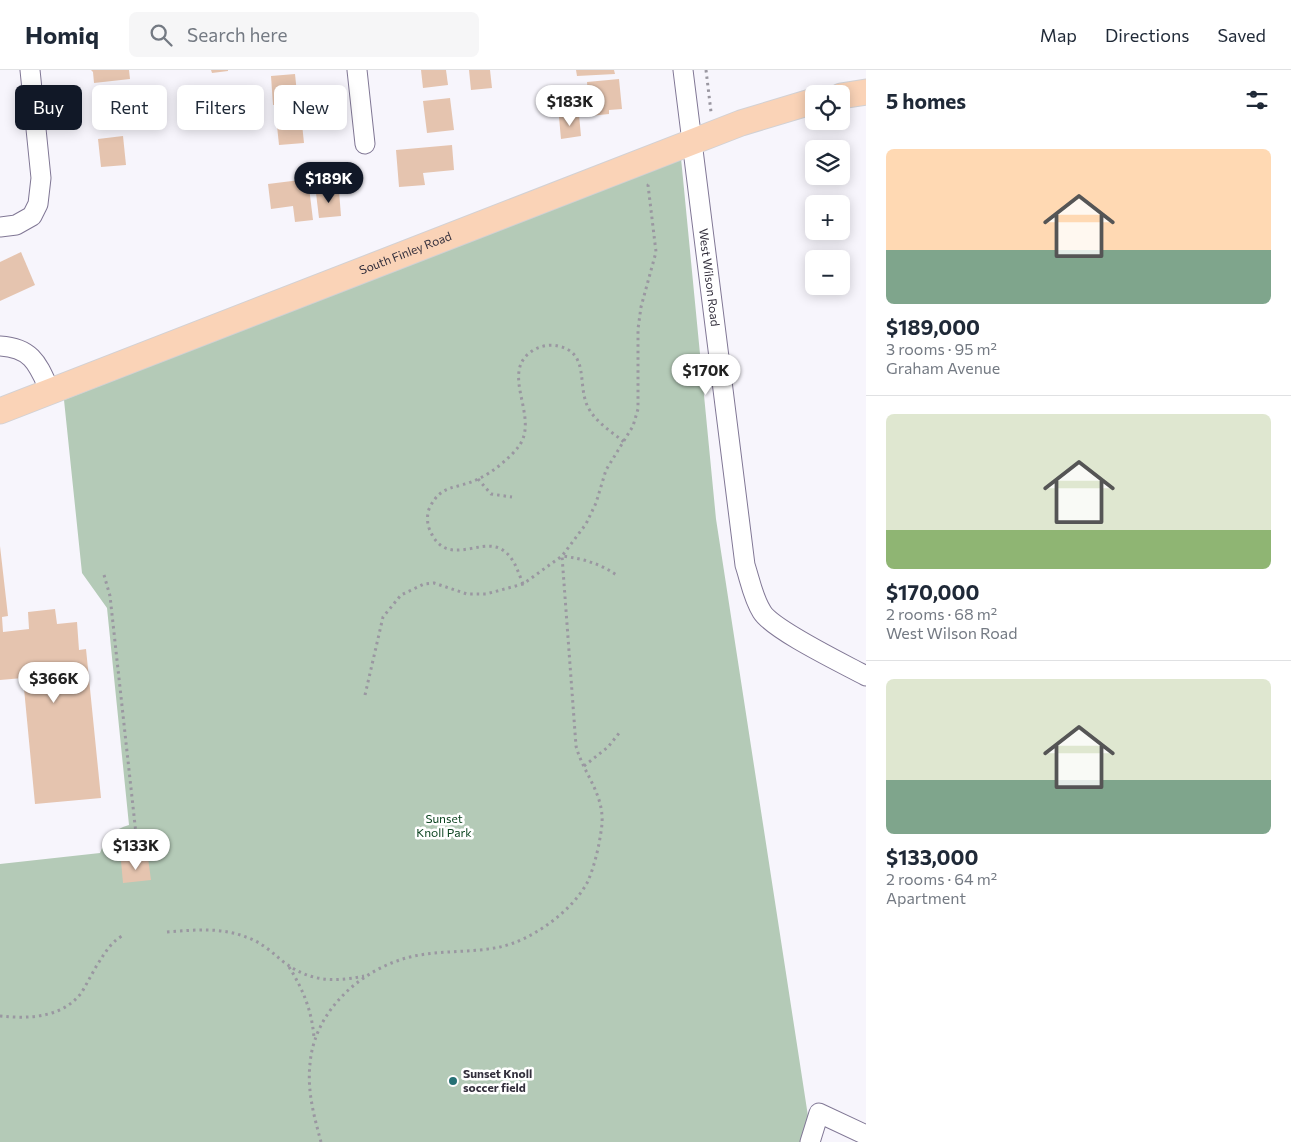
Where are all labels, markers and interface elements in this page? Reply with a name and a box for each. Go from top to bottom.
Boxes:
search box [129,12,479,57]
text: Homiq [25,20,99,49]
icon: search [147,21,175,49]
text: Search here [187,23,288,46]
text: Map [1040,24,1077,46]
text: Directions [1105,24,1189,46]
text: Saved [1217,24,1266,46]
chip: Buy [15,85,82,130]
chip: Rent [92,85,167,130]
chip: Filters [177,85,264,130]
chip: New [274,85,347,130]
pin: $183K [535,85,605,127]
map controls [805,85,850,295]
button: locate [805,85,850,130]
icon: filters [1243,86,1271,114]
text: 5 homes [886,88,966,113]
text: $183K [547,91,593,110]
button: layers [805,140,850,185]
pin: $189K [294,162,364,204]
text: $189K [305,168,353,187]
icon: home [1034,181,1124,271]
button: + [805,195,850,240]
street label: West Wilson Road [697,227,723,327]
street label: South Finley Road [357,228,453,277]
button: − [805,250,850,295]
text: $189,000 [886,314,980,339]
text: 3 rooms · 95 m² [886,339,997,358]
pin: $170K [671,354,741,396]
text: Graham Avenue [886,358,1000,377]
text: $170K [683,360,729,379]
icon: home [1034,447,1124,537]
text: $170,000 [886,579,979,604]
text: 2 rooms · 68 m² [886,604,997,623]
text: West Wilson Road [886,623,1017,642]
pin: $366K [19,662,89,704]
text: $366K [29,668,79,687]
icon: home [1034,712,1124,802]
park label: Sunset Knoll Park [416,811,472,839]
pin: $133K [101,828,171,871]
text: $133K [113,835,159,854]
text: $133,000 [886,844,978,869]
text: 2 rooms · 64 m² [886,869,997,888]
text: Apartment [886,888,966,907]
place label: Sunset Knoll soccer field [463,1066,532,1094]
marker: Sunset Knoll soccer field [447,1075,459,1087]

